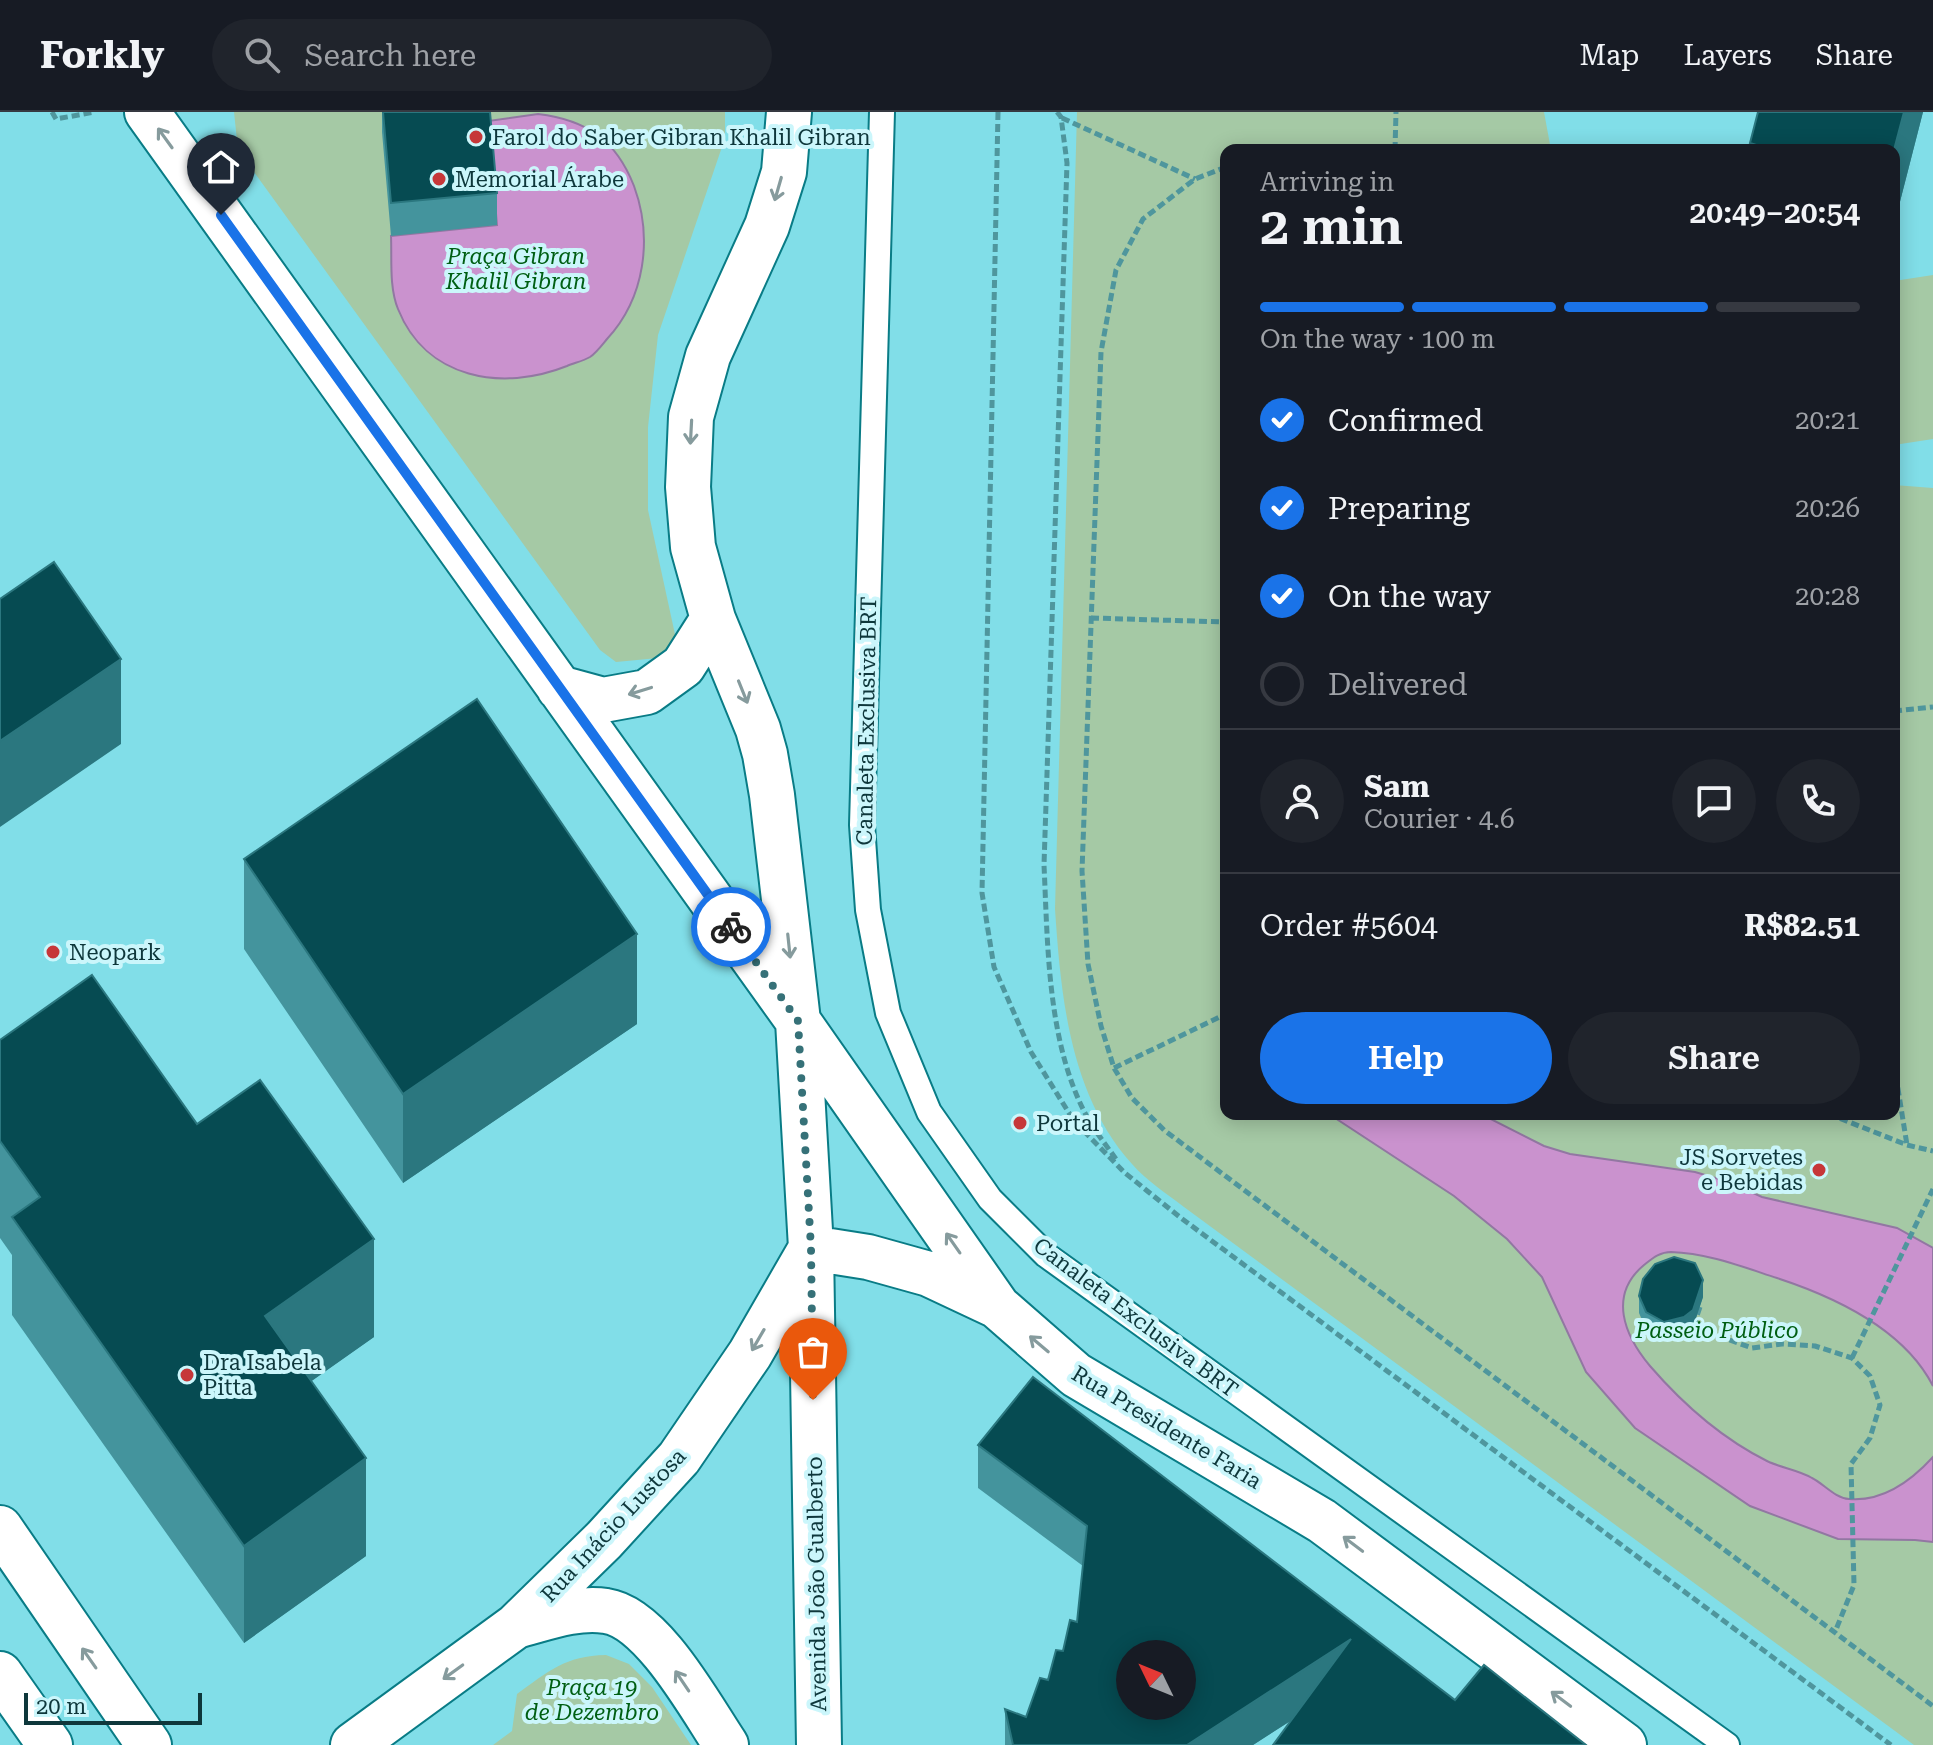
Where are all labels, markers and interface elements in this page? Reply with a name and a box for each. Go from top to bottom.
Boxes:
search box [212,19,772,91]
text: Forkly [40,33,164,77]
icon: search [240,33,284,77]
text: Search here [304,38,476,73]
text: Map [1580,39,1639,72]
text: Layers [1683,39,1772,72]
text: Share [1816,39,1893,72]
place label: Farol do Saber Gibran Khalil Gibran [492,125,871,150]
one-way arrow [157,128,174,149]
marker: Farol do Saber Gibran Khalil Gibran [467,128,485,146]
pin [187,133,255,215]
icon: home [199,145,243,189]
place label: Memorial Árabe [455,166,624,192]
text: Arriving in [1260,167,1394,197]
marker: Memorial Árabe [430,170,448,188]
one-way arrow [770,176,784,201]
text: 20:49–20:54 [1690,195,1860,230]
text: 2 min [1260,196,1403,257]
park label: Praça Gibran Khalil Gibran [445,244,586,294]
text: On the way · 100 m [1260,324,1495,354]
icon: check [1260,398,1304,442]
text: Confirmed [1328,403,1483,438]
text: 20:21 [1795,405,1860,435]
one-way arrow [683,418,698,445]
icon: check [1260,486,1304,530]
text: Preparing [1328,491,1470,526]
text: 20:26 [1795,493,1860,523]
icon: check [1260,574,1304,618]
text: On the way [1328,579,1491,614]
text: 20:28 [1795,581,1860,611]
street label: Canaleta Exclusiva BRT [852,596,881,846]
text: Delivered [1328,667,1467,702]
one-way arrow [736,679,751,704]
one-way arrow [628,685,653,699]
button: person [1260,759,1344,843]
button: chat [1672,759,1756,843]
button: phone [1776,759,1860,843]
text: Sam [1364,769,1430,804]
text: Courier · 4.6 [1364,804,1514,834]
courier [691,887,771,967]
icon: bike [709,905,753,949]
text: Order #5604 [1260,908,1438,943]
text: R$82.51 [1744,908,1860,943]
one-way arrow [782,932,797,959]
place label: Neopark [69,940,161,965]
marker: Neopark [44,943,62,961]
button: Help [1260,1012,1552,1104]
button: Share [1568,1012,1860,1104]
place label: Portal [1036,1111,1100,1136]
marker: Portal [1011,1114,1029,1132]
place label: JS Sorvetes e Bebidas [1679,1145,1803,1195]
marker: JS Sorvetes e Bebidas [1810,1161,1828,1179]
street label: Canaleta Exclusiva BRT [1029,1232,1243,1402]
one-way arrow [945,1233,961,1255]
pin [779,1318,847,1400]
park label: Passeio Público [1635,1318,1798,1343]
one-way arrow [750,1328,766,1351]
icon: bag [791,1330,835,1374]
one-way arrow [1029,1335,1050,1353]
place label: Dra Isabela Pitta [203,1350,322,1400]
street label: Rua Presidente Faria [1067,1361,1266,1494]
marker: Dra Isabela Pitta [178,1366,196,1384]
street label: Rua Inácio Lustosa [536,1444,691,1607]
street label: Avenida João Gualberto [802,1456,831,1712]
one-way arrow [1342,1535,1364,1552]
north arrow [1116,1640,1196,1720]
map controls [1116,1640,1196,1720]
one-way arrow [81,1647,97,1669]
one-way arrow [442,1664,464,1681]
one-way arrow [674,1670,690,1692]
park label: Praça 19 de Dezembro [525,1675,659,1725]
scale bar [24,1689,202,1725]
one-way arrow [1551,1690,1573,1707]
text: 20 m [36,1694,86,1719]

